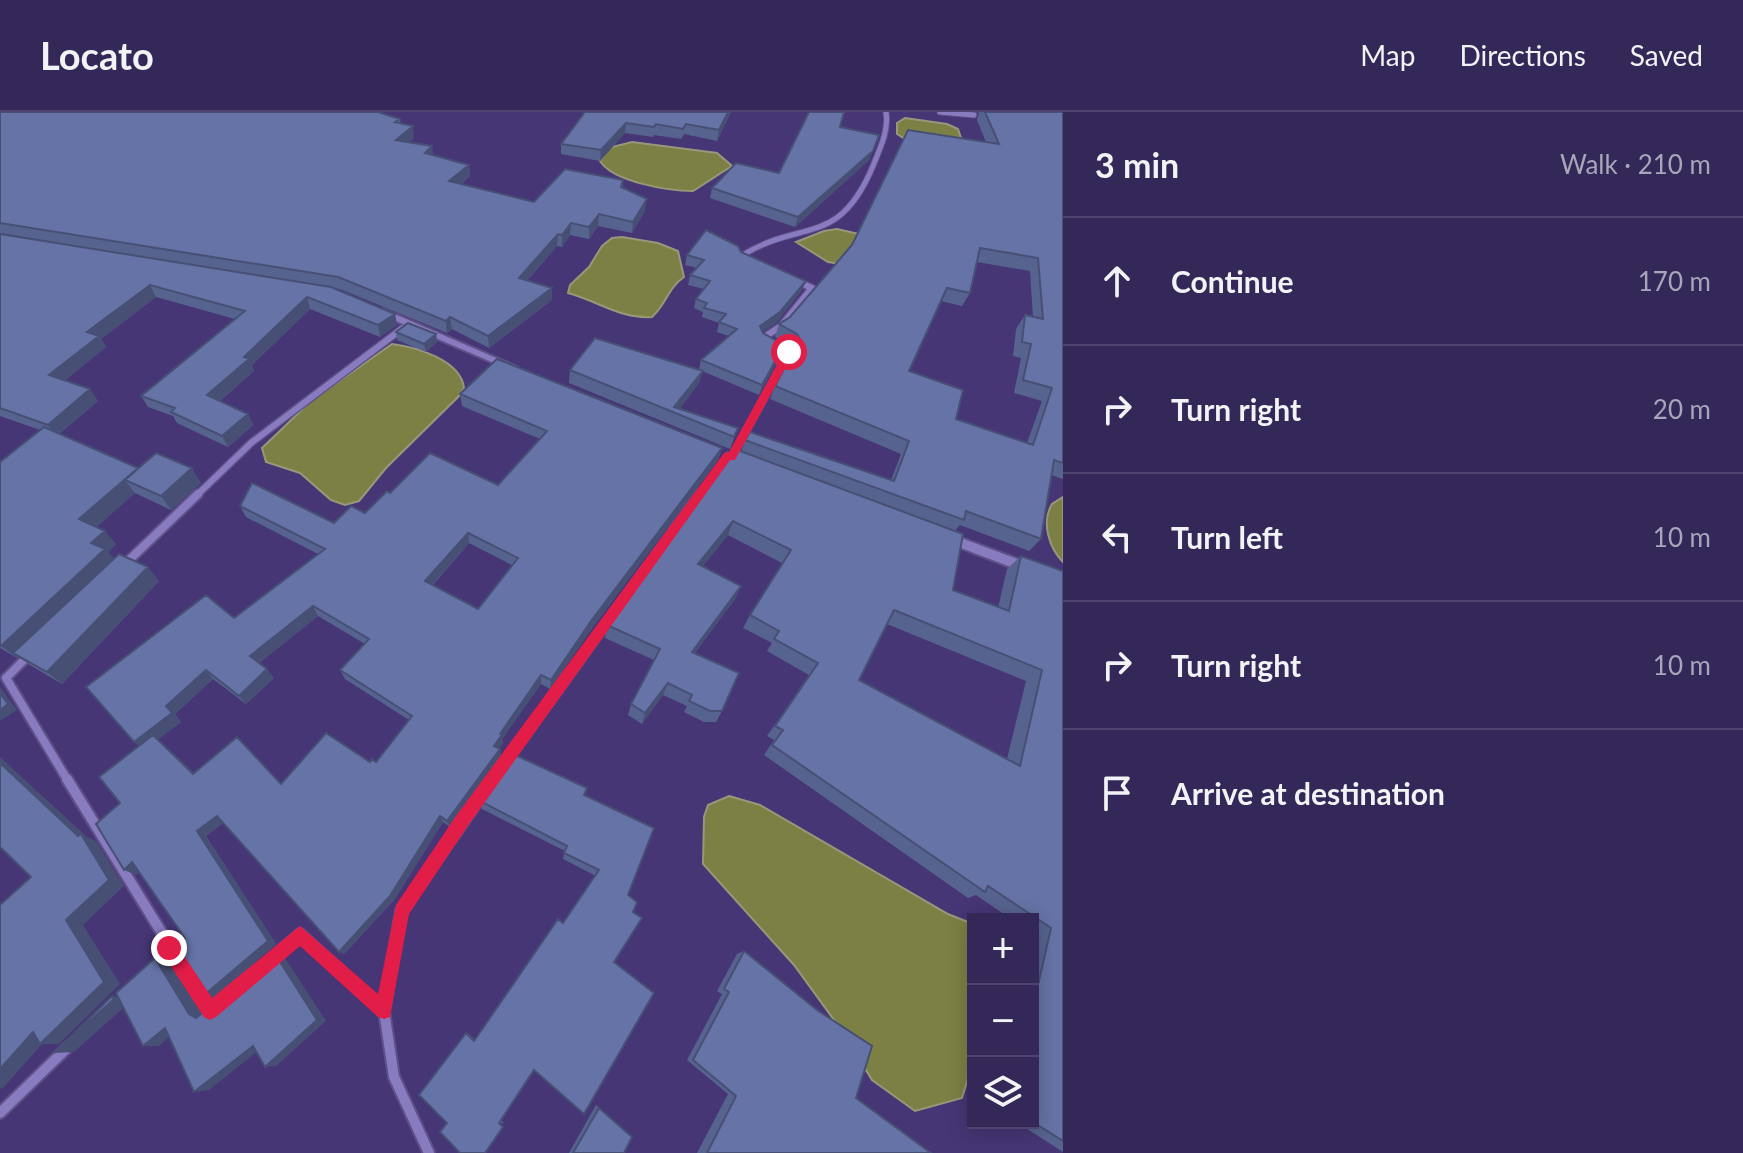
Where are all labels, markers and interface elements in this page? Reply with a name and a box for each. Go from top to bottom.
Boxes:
text: Locato [40,32,154,78]
text: Map [1360,38,1415,72]
text: Directions [1459,38,1586,72]
text: Saved [1630,38,1703,72]
text: 3 min [1095,144,1179,185]
text: Walk · 210 m [1560,148,1711,180]
icon: ahead [1095,259,1139,303]
text: Continue [1171,263,1294,299]
text: 170 m [1638,265,1711,297]
route start [771,334,807,370]
icon: right [1095,387,1139,431]
text: Turn right [1171,391,1301,427]
text: 20 m [1653,393,1711,425]
icon: left [1095,515,1139,559]
text: Turn left [1171,519,1283,555]
text: 10 m [1653,521,1711,553]
icon: right [1095,643,1139,687]
text: Turn right [1171,647,1301,683]
text: 10 m [1653,649,1711,681]
icon: arrive [1095,771,1139,815]
text: Arrive at destination [1171,775,1445,811]
map controls [967,913,1039,1129]
button: + [967,913,1039,985]
route end [151,930,187,966]
button: − [967,985,1039,1057]
button: layers [967,1057,1039,1129]

